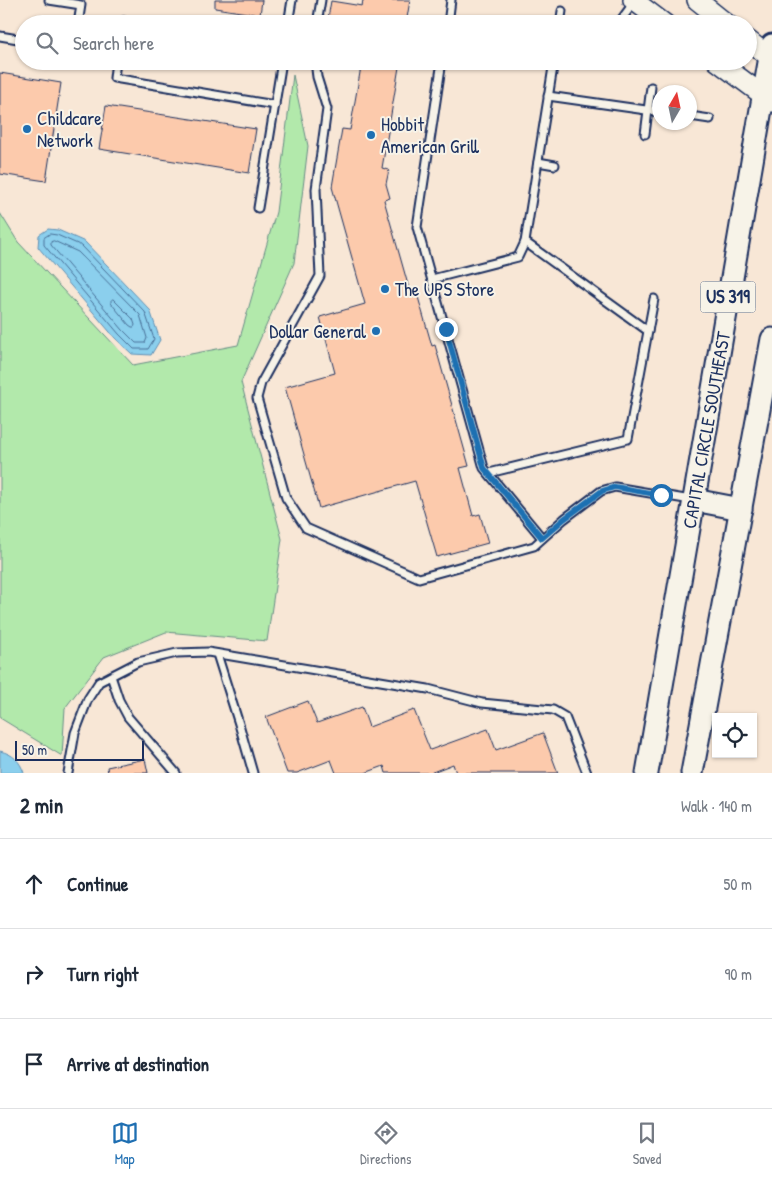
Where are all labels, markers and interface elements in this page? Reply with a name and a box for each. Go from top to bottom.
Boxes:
search box [15,15,757,70]
icon: search [33,29,61,57]
text: Search here [73,30,154,56]
north arrow [652,85,697,130]
place label: Childcare Network [37,105,102,153]
place label: Hobbit American Grill [381,111,480,159]
marker: Childcare Network [21,123,33,135]
marker: Hobbit American Grill [365,129,377,141]
place label: The UPS Store [395,276,495,302]
road number: US 319 [700,282,756,312]
marker: The UPS Store [379,283,391,295]
place label: Dollar General [269,318,367,344]
route end [435,318,458,341]
marker: Dollar General [370,325,382,337]
street label: CAPITAL CIRCLE SOUTHEAST [676,328,736,530]
route start [650,484,673,507]
map controls [712,713,757,758]
button: locate [712,713,757,758]
scale bar [15,738,144,761]
text: 50 m [22,740,47,759]
text: 2 min [20,791,63,820]
text: Walk · 140 m [681,795,752,817]
icon: ahead [20,870,48,898]
text: Continue [67,871,128,897]
text: 50 m [724,873,752,895]
icon: right [20,960,48,988]
text: Turn right [67,961,138,987]
text: 90 m [724,963,752,985]
icon: arrive [20,1050,48,1078]
text: Arrive at destination [67,1051,209,1077]
tab: Map [111,1119,139,1168]
tab: Directions [360,1119,411,1168]
tab: Saved [633,1119,661,1168]

